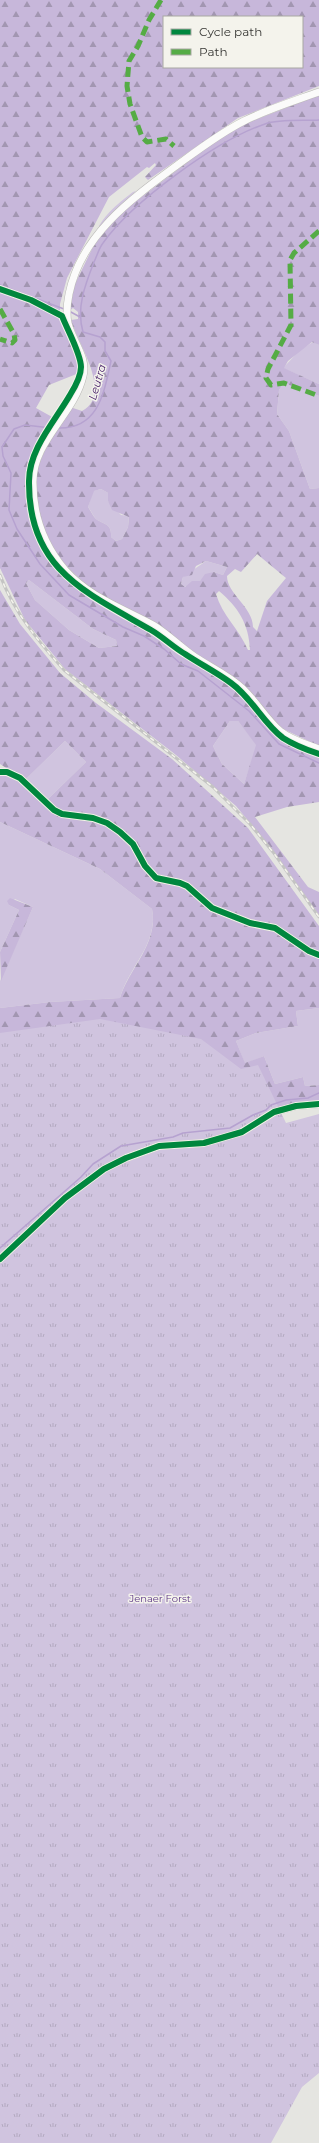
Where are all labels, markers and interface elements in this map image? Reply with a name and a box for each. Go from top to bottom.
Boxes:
legend [163,16,303,68]
text: Cycle path [199,24,262,39]
text: Path [199,44,228,59]
water label: Leutra [85,362,109,402]
park label: Jenaer Forst [128,1592,191,1605]

